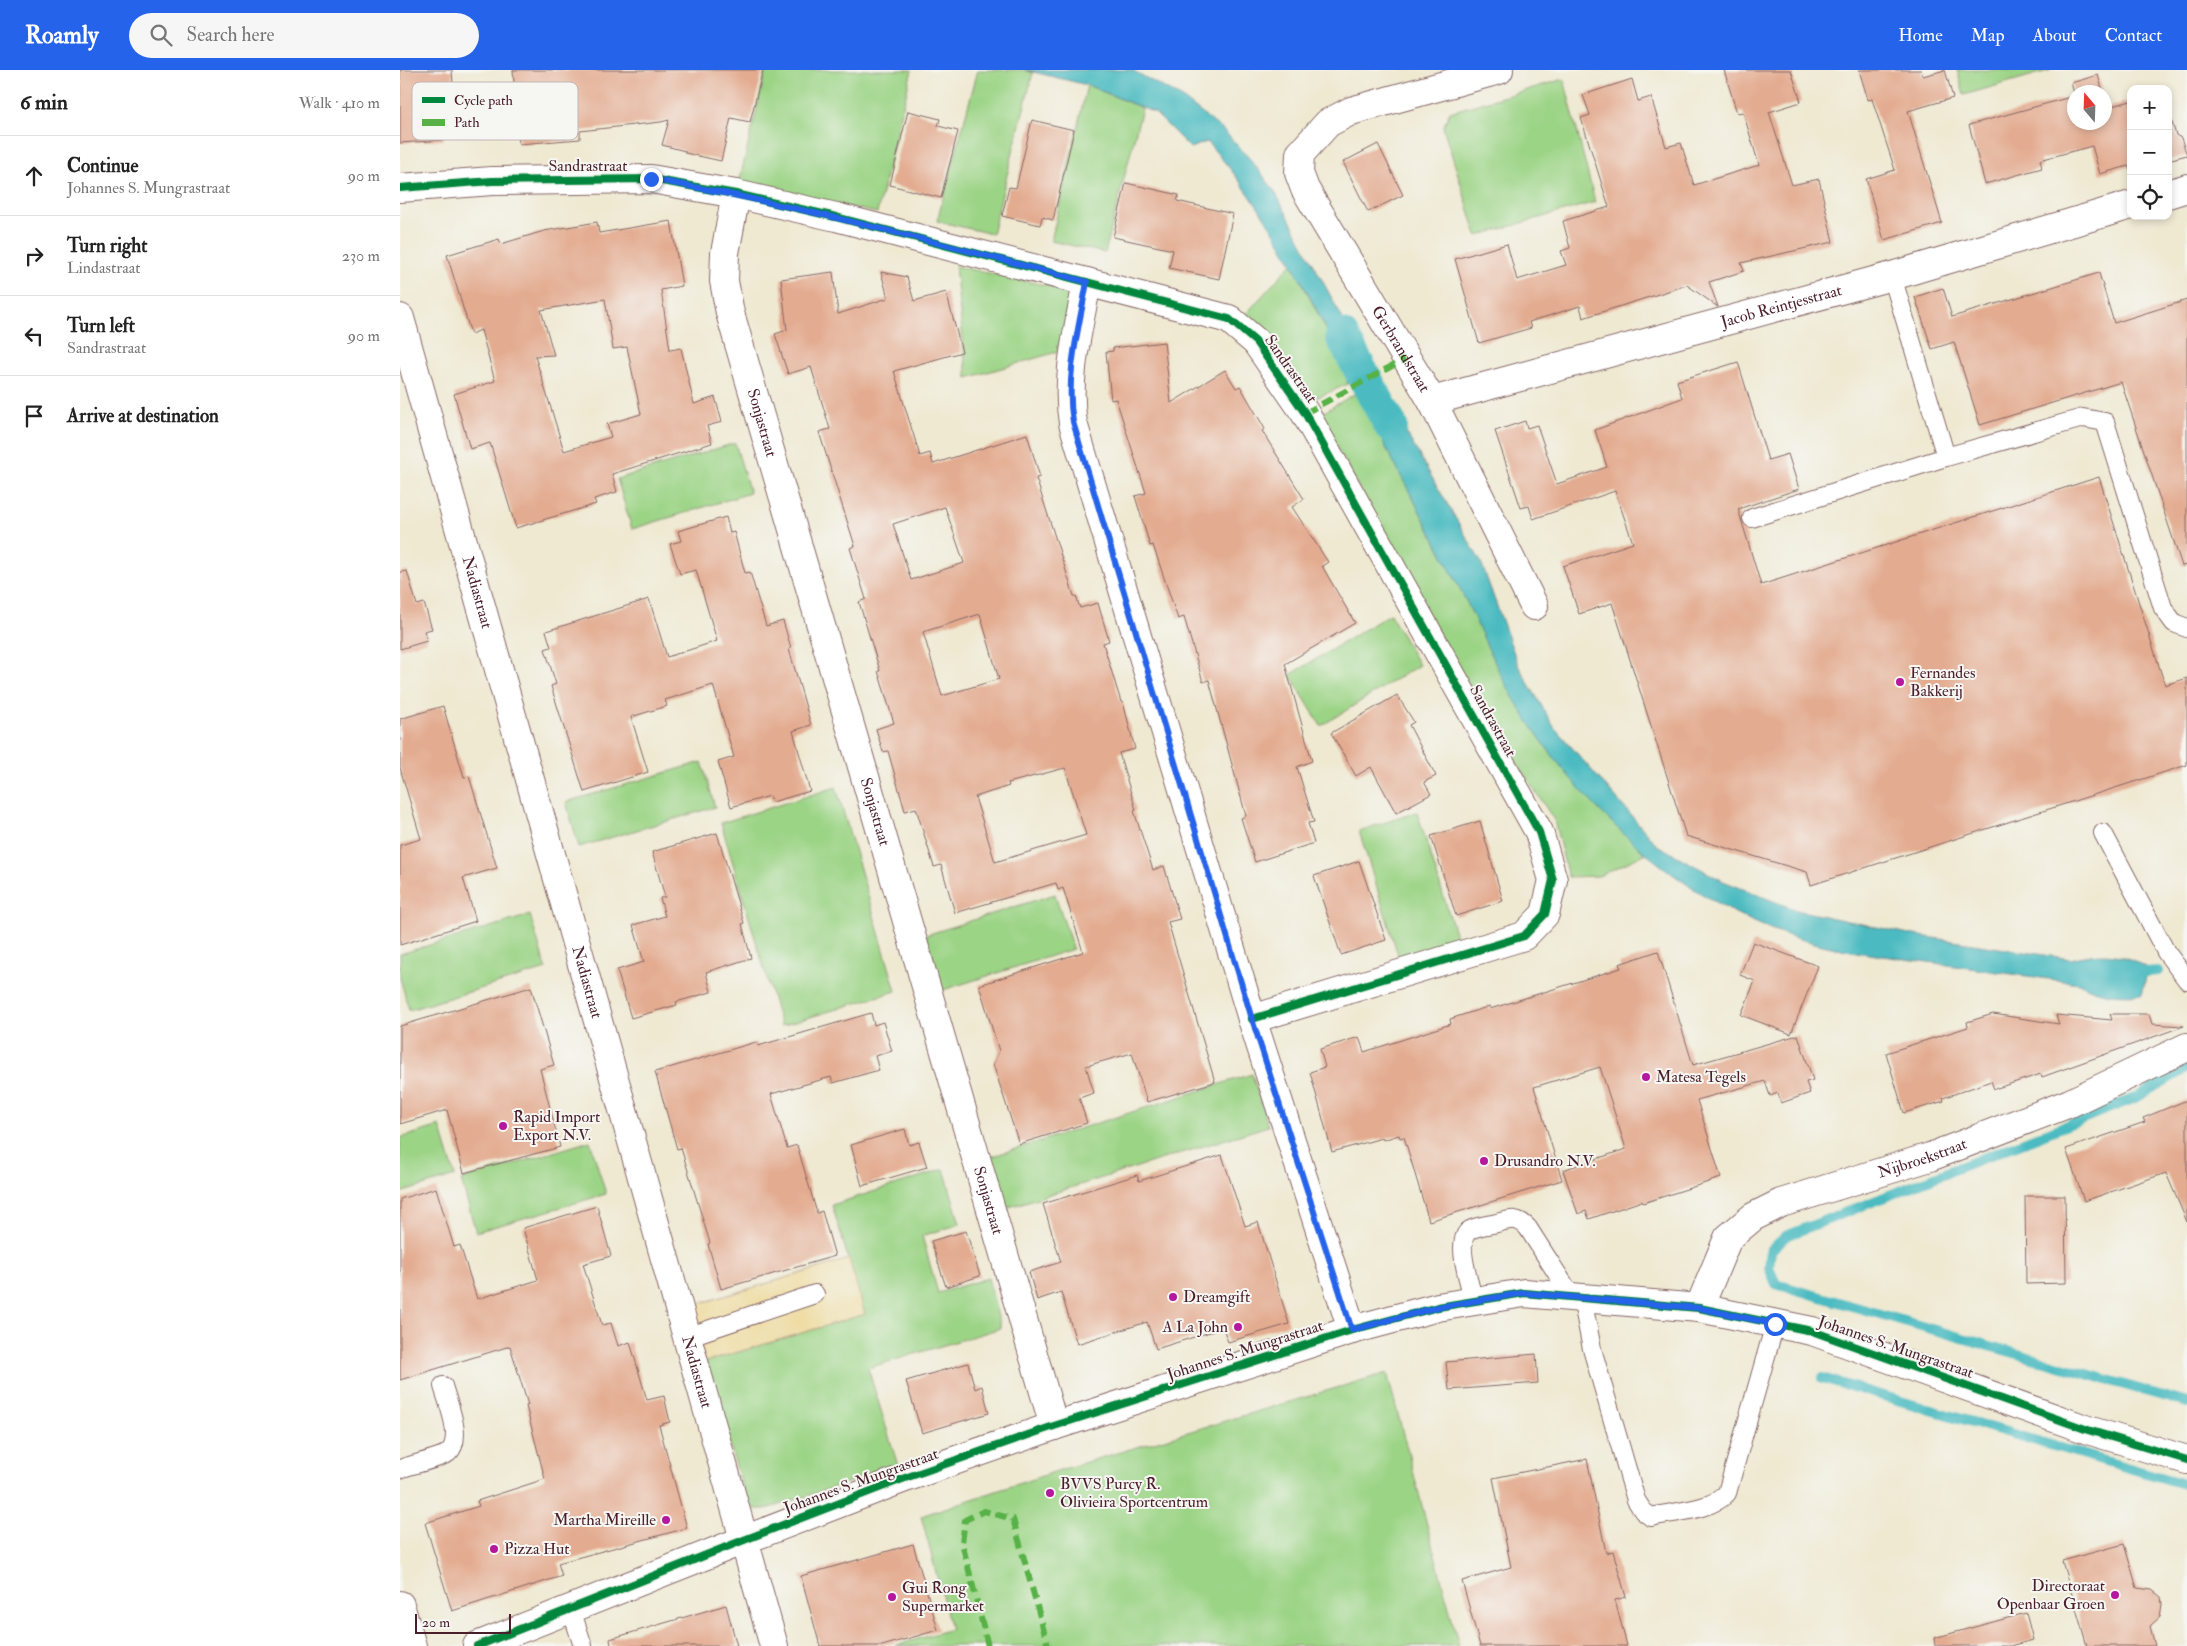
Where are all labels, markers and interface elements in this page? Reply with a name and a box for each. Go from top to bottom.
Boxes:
search box [129,13,479,58]
text: Roamly [25,20,99,51]
icon: search [147,21,175,49]
text: Search here [187,23,274,47]
text: Home [1898,24,1943,47]
text: Map [1971,24,2005,47]
text: About [2033,24,2077,47]
text: Contact [2105,24,2162,47]
legend [412,82,578,140]
north arrow [2067,85,2112,130]
map controls [2127,85,2172,220]
button: + [2127,85,2172,130]
text: 6 min [20,89,68,116]
text: Cycle path [454,92,514,110]
text: Walk · 410 m [299,93,380,113]
text: Path [454,114,480,131]
button: − [2127,130,2172,175]
text: Continue [67,154,138,178]
street label: Sandrastraat [548,156,628,176]
icon: ahead [20,162,48,190]
text: 90 m [348,166,380,186]
route end [640,168,663,191]
button: locate [2127,175,2172,220]
text: Johannes S. Mungrastraat [67,178,230,198]
text: Turn right [67,234,147,258]
icon: right [20,242,48,270]
text: 230 m [342,246,380,266]
text: Lindastraat [67,258,140,278]
street label: Jacob Reintjesstraat [1718,280,1844,333]
street label: Gerbrandstraat [1367,302,1435,396]
text: Turn left [67,314,135,338]
icon: left [20,322,48,350]
text: 90 m [348,326,380,346]
street label: Sandrastraat [1260,331,1322,407]
text: Sandrastraat [67,338,146,358]
street label: Sonjastraat [743,386,781,459]
icon: arrive [20,402,48,430]
text: Arrive at destination [67,404,219,428]
street label: Nadiastraat [458,554,497,631]
place label: Fernandes Bakkerij [1910,663,1975,701]
marker: Fernandes Bakkerij [1894,676,1906,688]
street label: Sandrastraat [1465,682,1521,760]
street label: Sonjastraat [856,775,895,848]
street label: Nadiastraat [567,944,607,1021]
place label: Matesa Tegels [1656,1067,1746,1087]
marker: Matesa Tegels [1640,1071,1652,1083]
place label: Rapid Import Export N.V. [513,1107,600,1146]
marker: Rapid Import Export N.V. [497,1120,509,1132]
street label: Nijbroekstraat [1875,1134,1970,1183]
place label: Drusandro N.V. [1494,1151,1596,1171]
marker: Drusandro N.V. [1478,1155,1490,1167]
street label: Sonjastraat [969,1164,1008,1237]
place label: Dreamgift [1183,1287,1250,1307]
marker: Dreamgift [1167,1291,1179,1303]
street label: Johannes S. Mungrastraat [1814,1311,1976,1384]
route start [1764,1313,1787,1336]
street label: Johannes S. Mungrastraat [1163,1315,1326,1386]
place label: A La John [1161,1317,1228,1338]
marker: A La John [1232,1321,1244,1333]
street label: Nadiastraat [677,1334,717,1410]
street label: Johannes S. Mungrastraat [780,1444,941,1520]
place label: BVVS Purcy R. Olivieira Sportcentrum [1060,1474,1209,1513]
marker: BVVS Purcy R. Olivieira Sportcentrum [1044,1487,1056,1499]
place label: Martha Mireille [553,1510,656,1530]
marker: Martha Mireille [660,1514,672,1526]
place label: Pizza Hut [504,1539,569,1559]
marker: Pizza Hut [488,1543,500,1555]
place label: Directoraat Openbaar Groen [1997,1576,2105,1615]
place label: Gui Rong Supermarket [902,1578,984,1617]
marker: Directoraat Openbaar Groen [2109,1589,2121,1601]
marker: Gui Rong Supermarket [886,1591,898,1603]
scale bar [415,1611,511,1634]
text: 20 m [422,1614,450,1631]

